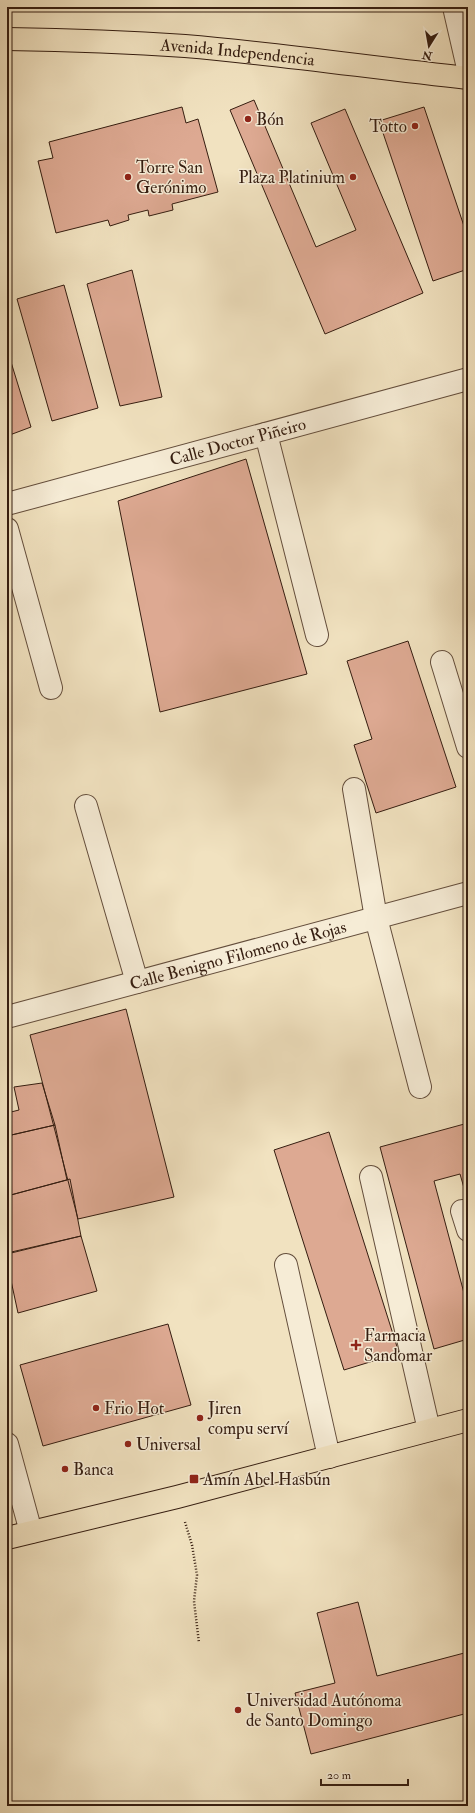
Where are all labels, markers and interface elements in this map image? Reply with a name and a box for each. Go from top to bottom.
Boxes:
north arrow [409,26,449,66]
street label: Avenida Independencia [159,34,317,70]
text: N [420,48,434,63]
place label: Bón [256,109,284,130]
marker: Bón [243,114,253,124]
place label: Totto [369,116,407,137]
marker: Totto [410,121,420,131]
place label: Torre San Gerónimo [136,157,206,198]
place label: Plaza Platinium [238,167,345,188]
marker: Torre San Gerónimo [123,172,133,182]
marker: Plaza Platinium [348,172,358,182]
street label: Calle Doctor Piñeiro [167,413,308,470]
street label: Calle Benigno Filomeno de Rojas [127,916,349,994]
place label: Farmacia Sandomar [364,1325,433,1366]
marker: Farmacia Sandomar [351,1340,361,1350]
place label: Frio Hot [104,1398,165,1419]
place label: Jiren compu serví [207,1398,290,1440]
marker: Frio Hot [91,1403,101,1413]
marker: Jiren compu serví [195,1413,205,1423]
place label: Universal [136,1434,201,1455]
marker: Universal [123,1439,133,1449]
place label: Banca [73,1459,115,1480]
marker: Banca [60,1464,70,1474]
place label: Amín Abel Hasbún [202,1469,331,1490]
marker: Amín Abel Hasbún [188,1473,200,1485]
place label: Universidad Autónoma de Santo Domingo [246,1690,402,1731]
marker: Universidad Autónoma de Santo Domingo [233,1705,243,1715]
scale bar [321,1761,408,1787]
text: 20 m [327,1768,352,1783]

